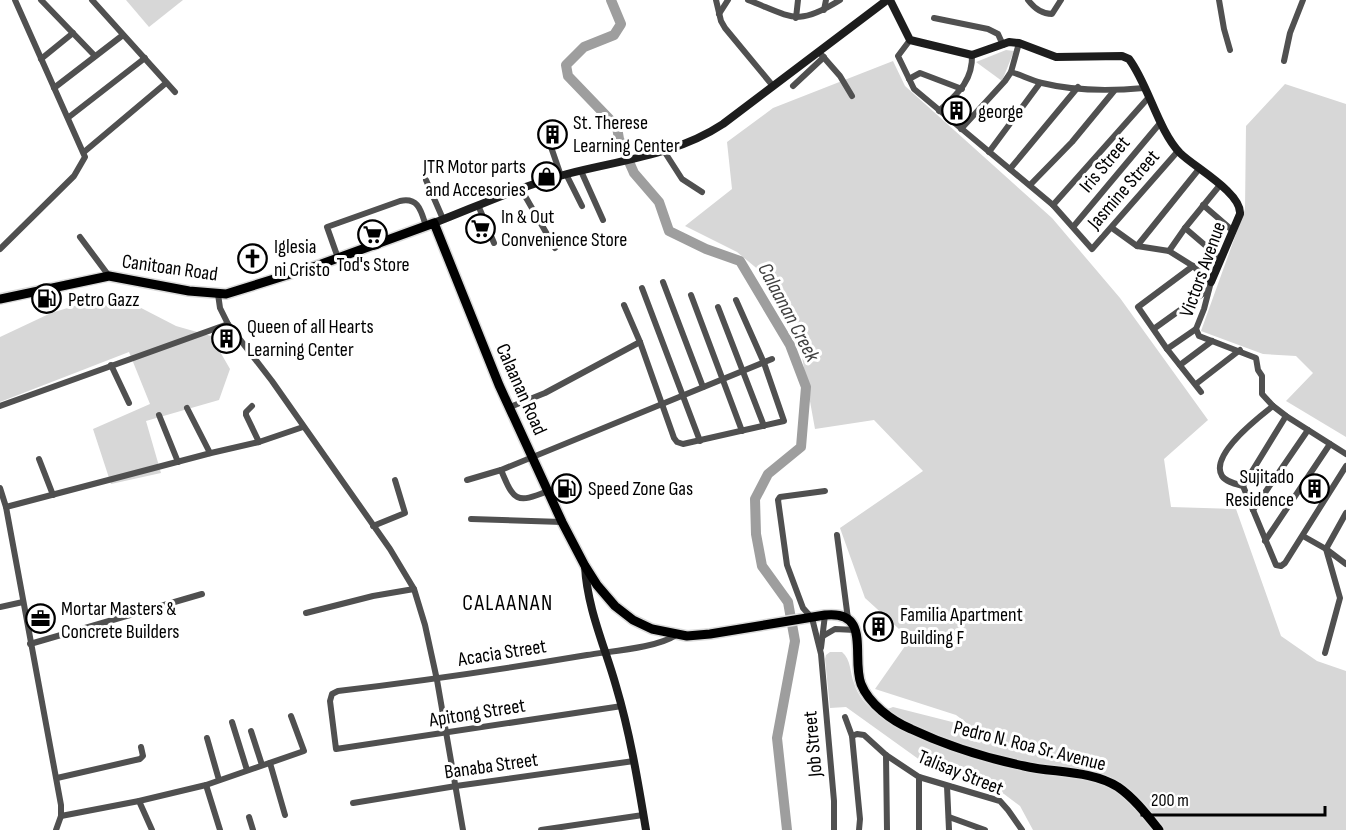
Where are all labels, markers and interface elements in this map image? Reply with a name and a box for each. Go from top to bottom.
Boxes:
building icon: george [941,95,973,127]
place label: george [978,100,1023,124]
place label: St. Therese Learning Center [573,111,680,158]
building icon: St. Therese Learning Center [536,118,568,150]
street label: Iris Street [1074,132,1135,198]
street label: Jasmine Street [1082,145,1165,235]
place label: JTR Motor parts and Accesories [422,155,526,202]
shop icon: JTR Motor parts and Accesories [531,161,563,193]
place label: In & Out Convenience Store [501,205,627,252]
supermarket icon: In & Out Convenience Store [464,212,496,244]
supermarket icon: Tod's Store [357,218,389,250]
street label: Victors Avenue [1175,218,1231,320]
place label: Iglesia ni Cristo [274,235,330,282]
church icon: Iglesia ni Cristo [237,242,269,274]
street label: Canitoan Road [120,249,219,287]
place label: Tod's Store [336,253,410,277]
water label: Calaanan Creek [752,259,826,367]
fuel station icon: Petro Gazz [31,283,63,315]
place label: Petro Gazz [68,288,139,312]
place label: Queen of all Hearts Learning Center [247,315,374,362]
building icon: Queen of all Hearts Learning Center [210,322,242,354]
street label: Calaanan Road [490,340,552,439]
place label: Sujitado Residence [1225,465,1294,512]
fuel station icon: Speed Zone Gas [551,472,583,504]
building icon: Sujitado Residence [1299,472,1331,504]
place label: Speed Zone Gas [588,477,693,501]
district label: CALAANAN [462,590,554,617]
place label: Mortar Masters & Concrete Builders [61,597,180,644]
office icon: Mortar Masters & Concrete Builders [24,603,56,635]
place label: Familia Apartment Building F [900,603,1023,650]
building icon: Familia Apartment Building F [863,610,895,642]
street label: Acacia Street [455,634,548,672]
street label: Apitong Street [426,694,527,733]
street label: Job Street [798,710,828,779]
street label: Pedro N. Roa Sr. Avenue [951,715,1108,776]
street label: Talisay Street [914,745,1007,801]
street label: Banaba Street [443,748,539,784]
scale bar [1142,779,1325,817]
text: 200 m [1151,790,1189,811]

